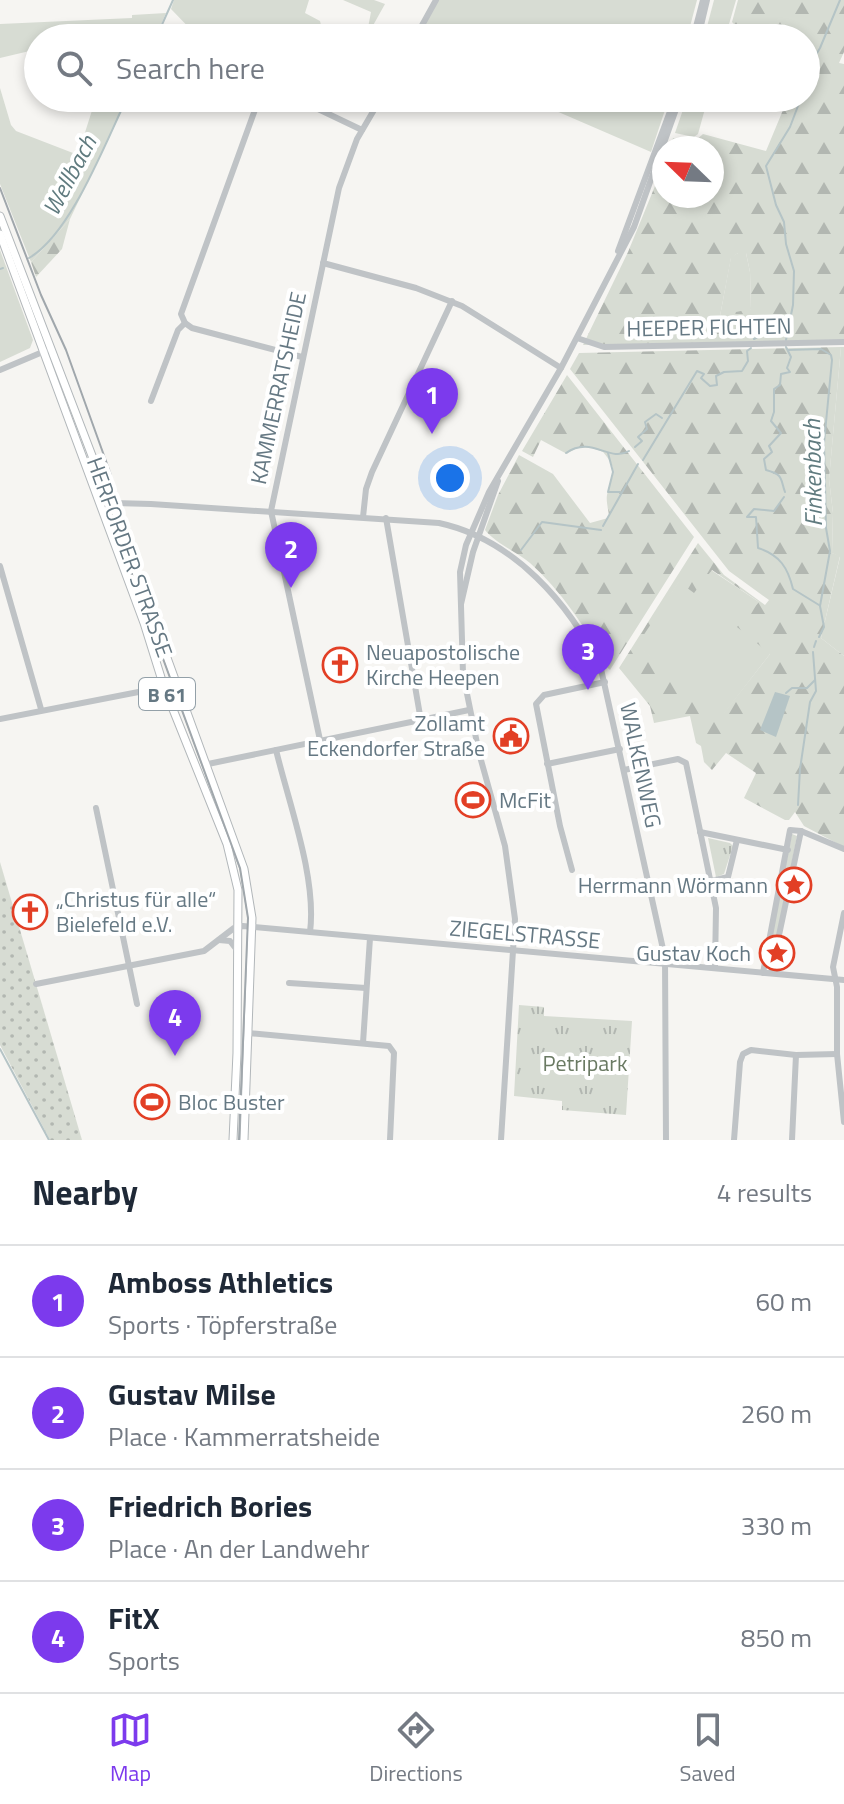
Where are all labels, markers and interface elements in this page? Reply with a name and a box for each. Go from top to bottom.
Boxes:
search box [24,24,820,112]
text: Search here [116,45,265,91]
icon: search [52,46,96,90]
water label: Wellbach [33,127,106,222]
north arrow [652,136,724,208]
street label: KAMMERRATSHEIDE [241,289,315,487]
street label: HEEPER FICHTEN [626,309,792,345]
pin: 1 [406,368,458,434]
water label: Finkenbach [793,418,831,527]
street label: HERFORDER STRASSE [78,452,182,662]
your location [430,458,470,498]
pin: 2 [265,522,317,588]
pin: 3 [562,624,614,690]
place label: Neuapostolische Kirche Heepen [366,635,520,694]
church icon: Neuapostolische Kirche Heepen [321,646,359,684]
road number: B 61 [139,678,195,710]
street label: WALKENWEG [611,699,671,831]
place label: Zollamt Eckendorfer Straße [307,706,485,765]
public building icon: Zollamt Eckendorfer Straße [492,717,530,755]
sports icon: McFit [454,781,492,819]
place label: McFit [499,783,551,817]
place icon: Herrmann Wörmann [775,866,813,904]
place label: Herrmann Wörmann [578,868,768,902]
place label: „Christus für alle“ Bielefeld e.V. [56,882,216,941]
church icon: „Christus für alle“ Bielefeld e.V. [11,893,49,931]
street label: ZIEGELSTRASSE [448,910,602,958]
place icon: Gustav Koch [758,934,796,972]
place label: Gustav Koch [636,936,751,970]
pin: 4 [149,990,201,1056]
park label: Petripark [543,1046,628,1080]
sports icon: Bloc Buster [133,1083,171,1121]
place label: Bloc Buster [178,1085,285,1119]
text: Nearby [32,1166,138,1218]
text: 4 results [717,1173,812,1212]
text: Amboss Athletics [108,1259,333,1305]
text: 1 [51,1282,65,1321]
text: 60 m [755,1282,812,1321]
text: Sports · Töpferstraße [108,1305,337,1344]
text: Gustav Milse [108,1371,276,1417]
text: 2 [51,1394,65,1433]
text: 260 m [741,1394,812,1433]
text: Place · Kammerratsheide [108,1417,380,1456]
text: Friedrich Bories [108,1483,312,1529]
text: 3 [51,1506,65,1545]
text: 330 m [741,1506,812,1545]
text: Place · An der Landwehr [108,1529,370,1568]
text: FitX [108,1595,160,1641]
text: 4 [51,1618,65,1657]
text: 850 m [741,1618,812,1657]
text: Sports [108,1641,180,1680]
tab: Map [108,1708,152,1790]
tab: Directions [369,1708,463,1790]
tab: Saved [680,1708,736,1790]

